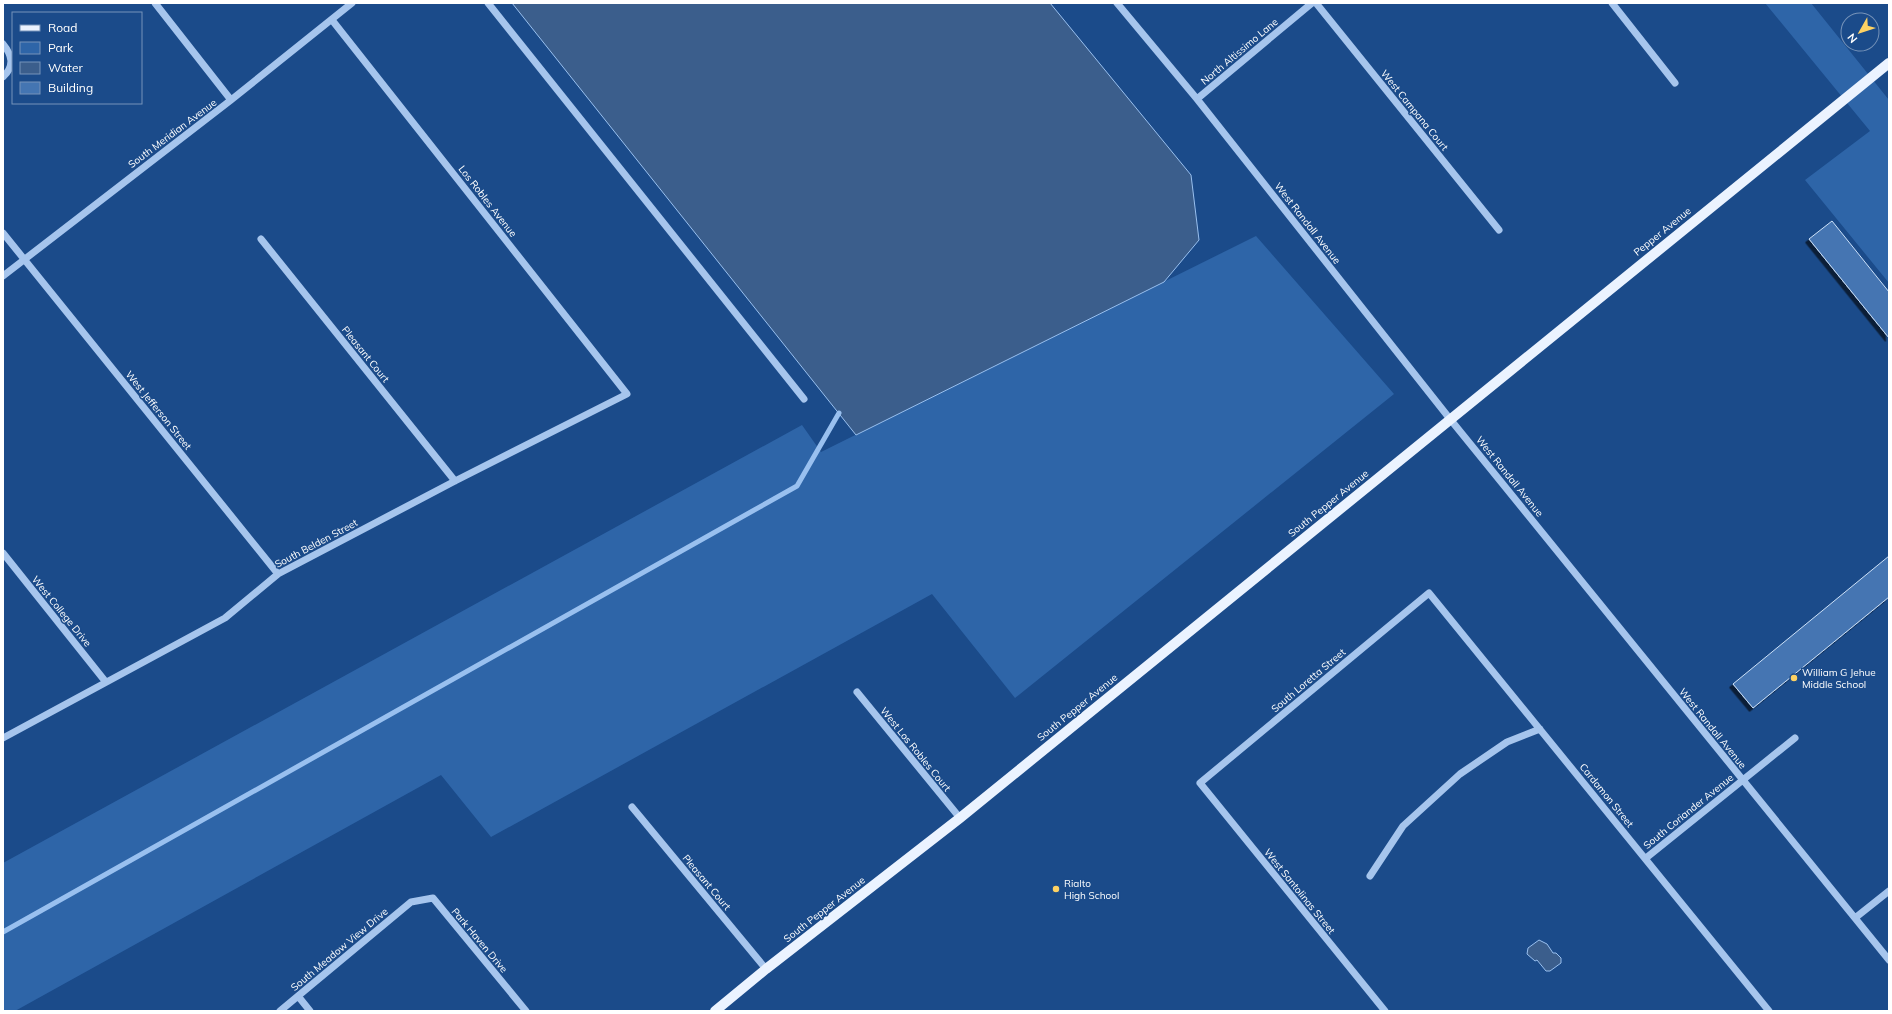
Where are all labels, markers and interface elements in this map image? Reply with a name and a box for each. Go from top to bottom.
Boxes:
legend [12,12,142,104]
north arrow [1840,12,1880,52]
street label: North Altissimo Lane [1198,15,1281,87]
text: Road [48,20,77,35]
text: N [1844,31,1860,46]
text: Park [48,40,74,55]
text: Water [48,60,84,75]
street label: West Campana Court [1378,67,1452,154]
text: Building [48,80,93,95]
street label: South Meridian Avenue [125,96,219,171]
street label: Los Robles Avenue [456,163,520,240]
street label: West Randall Avenue [1272,180,1344,267]
street label: Pepper Avenue [1631,204,1694,259]
street label: Pleasant Court [339,324,393,385]
street label: West Jefferson Street [123,368,195,453]
street label: West Randall Avenue [1473,433,1546,519]
street label: South Pepper Avenue [1285,467,1371,540]
street label: South Belden Street [273,516,360,571]
street label: West College Drive [29,573,94,649]
street label: South Loretta Street [1269,645,1348,715]
place label: William G Jehue Middle School [1802,666,1876,691]
street label: South Pepper Avenue [1034,671,1120,744]
marker: William G Jehue Middle School [1789,673,1799,683]
street label: West Randall Avenue [1676,685,1749,771]
street label: West Los Robles Court [878,704,954,795]
street label: Cardamon Street [1577,761,1637,830]
street label: South Coriander Avenue [1641,771,1736,852]
street label: West Santolinas Street [1261,846,1338,937]
street label: Pleasant Court [680,852,734,913]
street label: South Pepper Avenue [781,874,868,945]
place label: Rialto High School [1064,877,1119,902]
marker: Rialto High School [1051,884,1061,894]
street label: South Meadow View Drive [288,905,391,994]
street label: Park Haven Drive [449,905,510,975]

